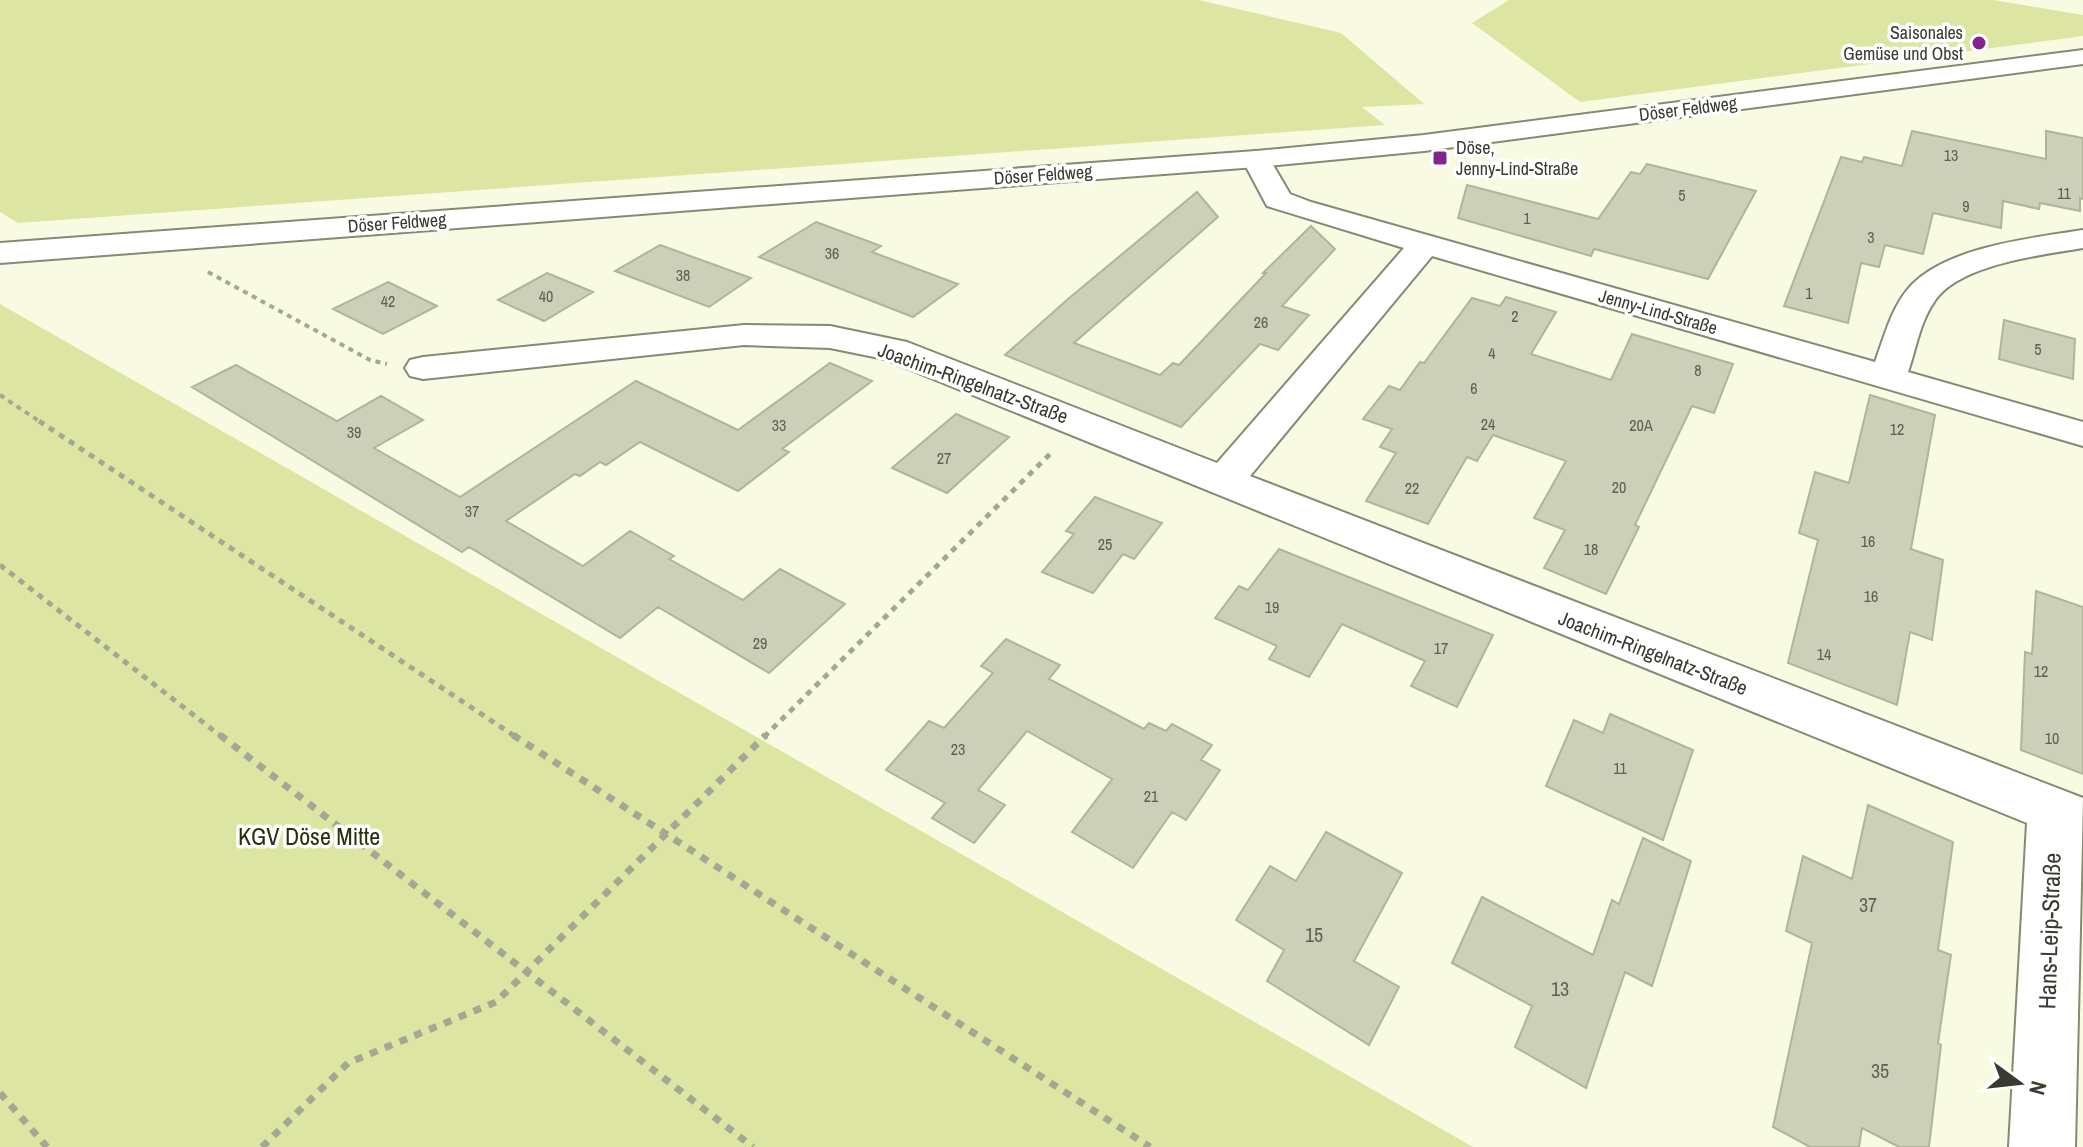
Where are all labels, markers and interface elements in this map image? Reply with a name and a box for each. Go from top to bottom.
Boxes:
place label: Saisonales Gemüse und Obst [1843,20,1963,66]
marker: Saisonales Gemüse und Obst [1970,34,1988,52]
street label: Döser Feldweg [1638,90,1739,127]
place label: Döse, Jenny-Lind-Straße [1456,135,1578,181]
house number: 13 [1944,144,1958,166]
marker: Döse, Jenny-Lind-Straße [1431,149,1449,167]
street label: Döser Feldweg [993,159,1094,190]
house number: 11 [2057,182,2072,204]
house number: 5 [1678,184,1686,206]
house number: 9 [1962,195,1970,217]
street label: Döser Feldweg [347,207,448,238]
house number: 1 [1523,207,1531,229]
house number: 3 [1867,226,1875,248]
house number: 36 [825,242,839,264]
house number: 38 [676,264,690,286]
house number: 1 [1805,282,1813,304]
street label: Jenny-Lind-Straße [1596,283,1720,340]
house number: 40 [539,285,553,307]
house number: 42 [381,290,395,312]
house number: 2 [1511,305,1519,327]
house number: 26 [1254,311,1268,333]
street label: Joachim-Ringelnatz-Straße [874,336,1072,430]
house number: 5 [2034,338,2042,360]
house number: 4 [1488,342,1496,364]
house number: 8 [1694,359,1702,381]
house number: 6 [1470,377,1478,399]
house number: 24 [1481,413,1495,435]
house number: 33 [772,414,786,436]
house number: 20A [1629,414,1653,436]
house number: 12 [1890,418,1904,440]
house number: 39 [347,421,361,443]
house number: 27 [937,447,951,469]
house number: 20 [1612,476,1626,498]
house number: 22 [1405,477,1419,499]
house number: 37 [465,500,479,522]
house number: 16 [1861,530,1875,552]
house number: 25 [1098,533,1112,555]
house number: 18 [1584,538,1598,560]
house number: 16 [1864,585,1878,607]
house number: 19 [1265,596,1279,618]
street label: Joachim-Ringelnatz-Straße [1555,604,1752,701]
house number: 29 [753,632,767,654]
house number: 17 [1434,637,1448,659]
house number: 14 [1817,643,1831,665]
house number: 12 [2034,660,2048,682]
house number: 10 [2045,727,2059,749]
house number: 23 [951,738,965,760]
house number: 11 [1613,757,1628,779]
house number: 21 [1144,785,1159,807]
park label: KGV Döse Mitte [238,820,380,852]
street label: Hans-Leip-Straße [2030,852,2068,1010]
house number: 37 [1859,891,1877,918]
house number: 15 [1305,921,1323,948]
house number: 13 [1551,975,1569,1002]
north arrow [1979,1043,2059,1123]
house number: 35 [1871,1057,1889,1084]
text: N [2022,1078,2054,1098]

